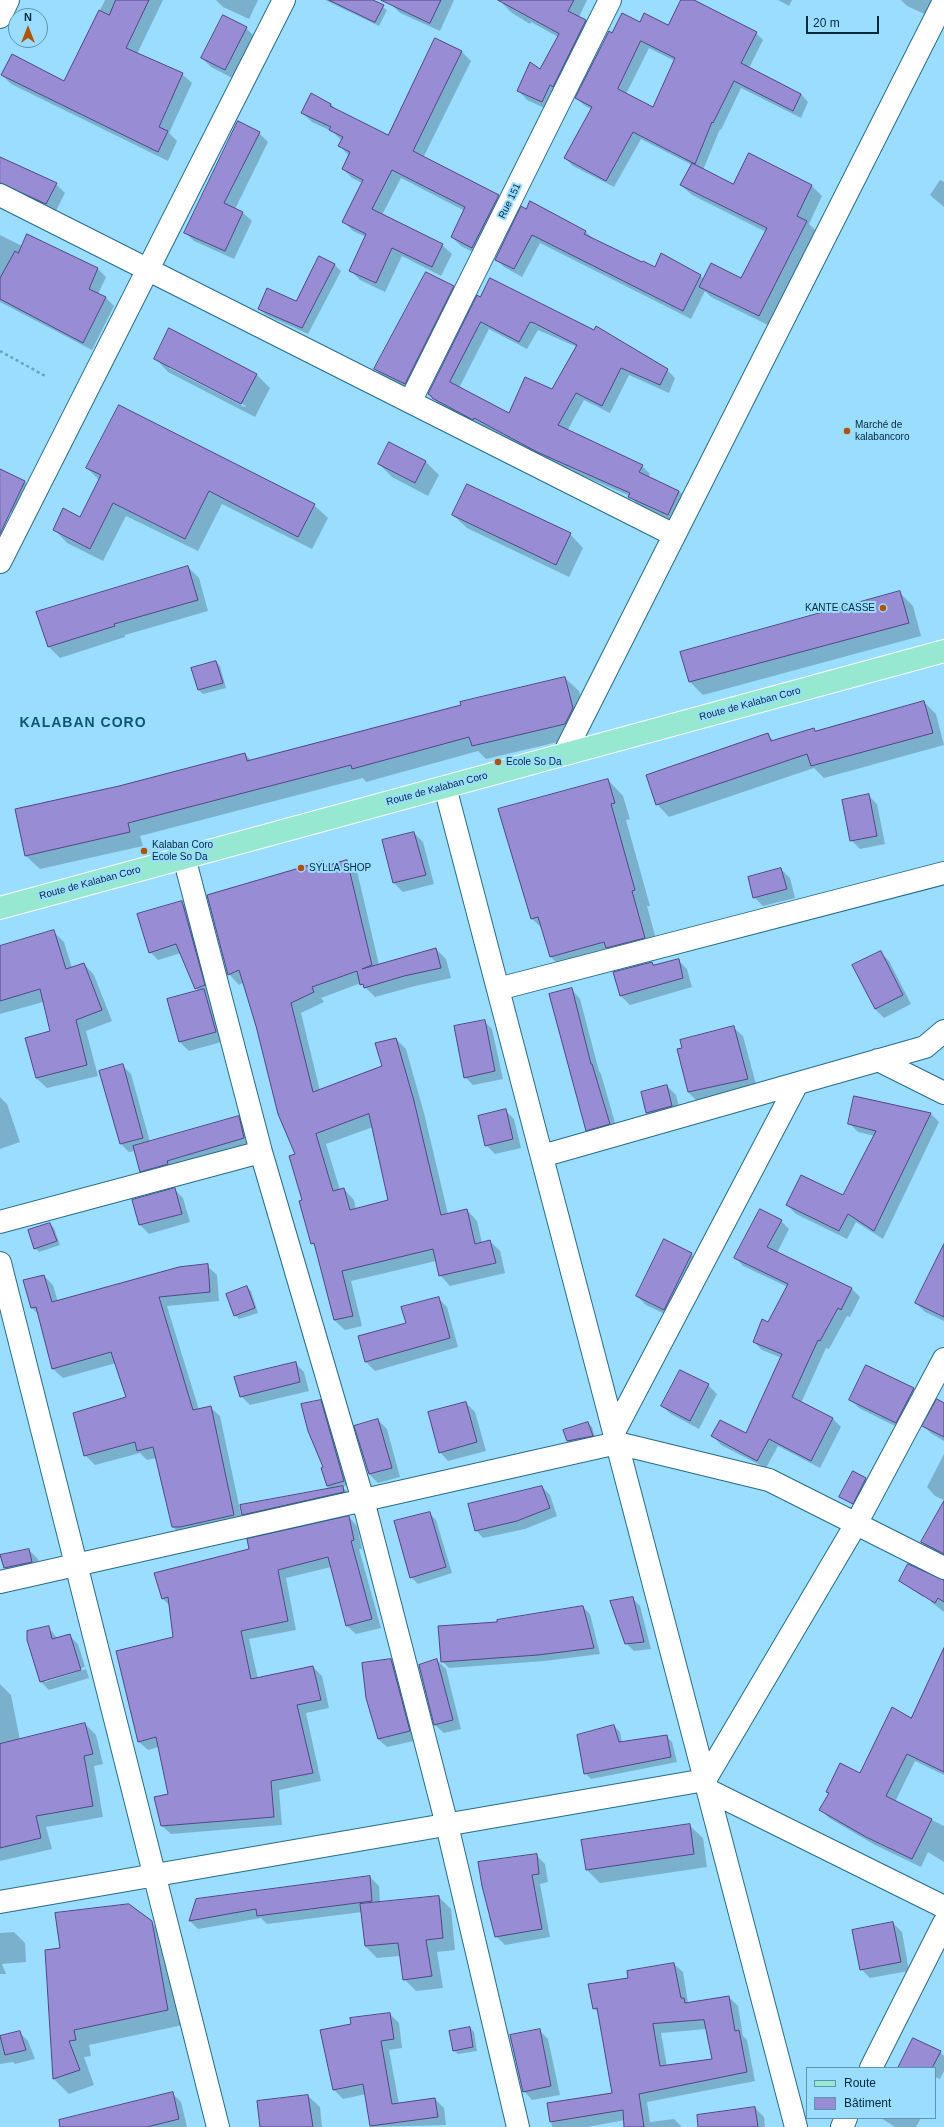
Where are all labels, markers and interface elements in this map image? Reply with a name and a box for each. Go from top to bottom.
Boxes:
north arrow [8,8,48,48]
scale bar [808,8,881,34]
text: N [24,11,32,23]
text: 20 m [813,16,840,30]
street label: Rue 151 [496,181,524,221]
place label: Marché de kalabancoro [855,419,909,442]
marker: Marché de kalabancoro [842,426,852,436]
place label: KANTE CASSE [805,602,875,614]
marker: KANTE CASSE [878,603,888,613]
street label: Route de Kalaban Coro [698,685,802,723]
district label: KALABAN CORO [19,715,147,731]
place label: Ecole So Da [506,756,562,768]
marker: Ecole So Da [493,757,503,767]
street label: Route de Kalaban Coro [385,770,489,808]
place label: Kalaban Coro Ecole So Da [152,839,213,862]
marker: Kalaban Coro Ecole So Da [139,846,149,856]
place label: SYLLA SHOP [309,862,371,874]
marker: SYLLA SHOP [296,863,306,873]
street label: Route de Kalaban Coro [38,864,142,902]
legend [806,2067,936,2119]
text: Route [844,2076,876,2090]
text: Bâtiment [844,2096,891,2110]

